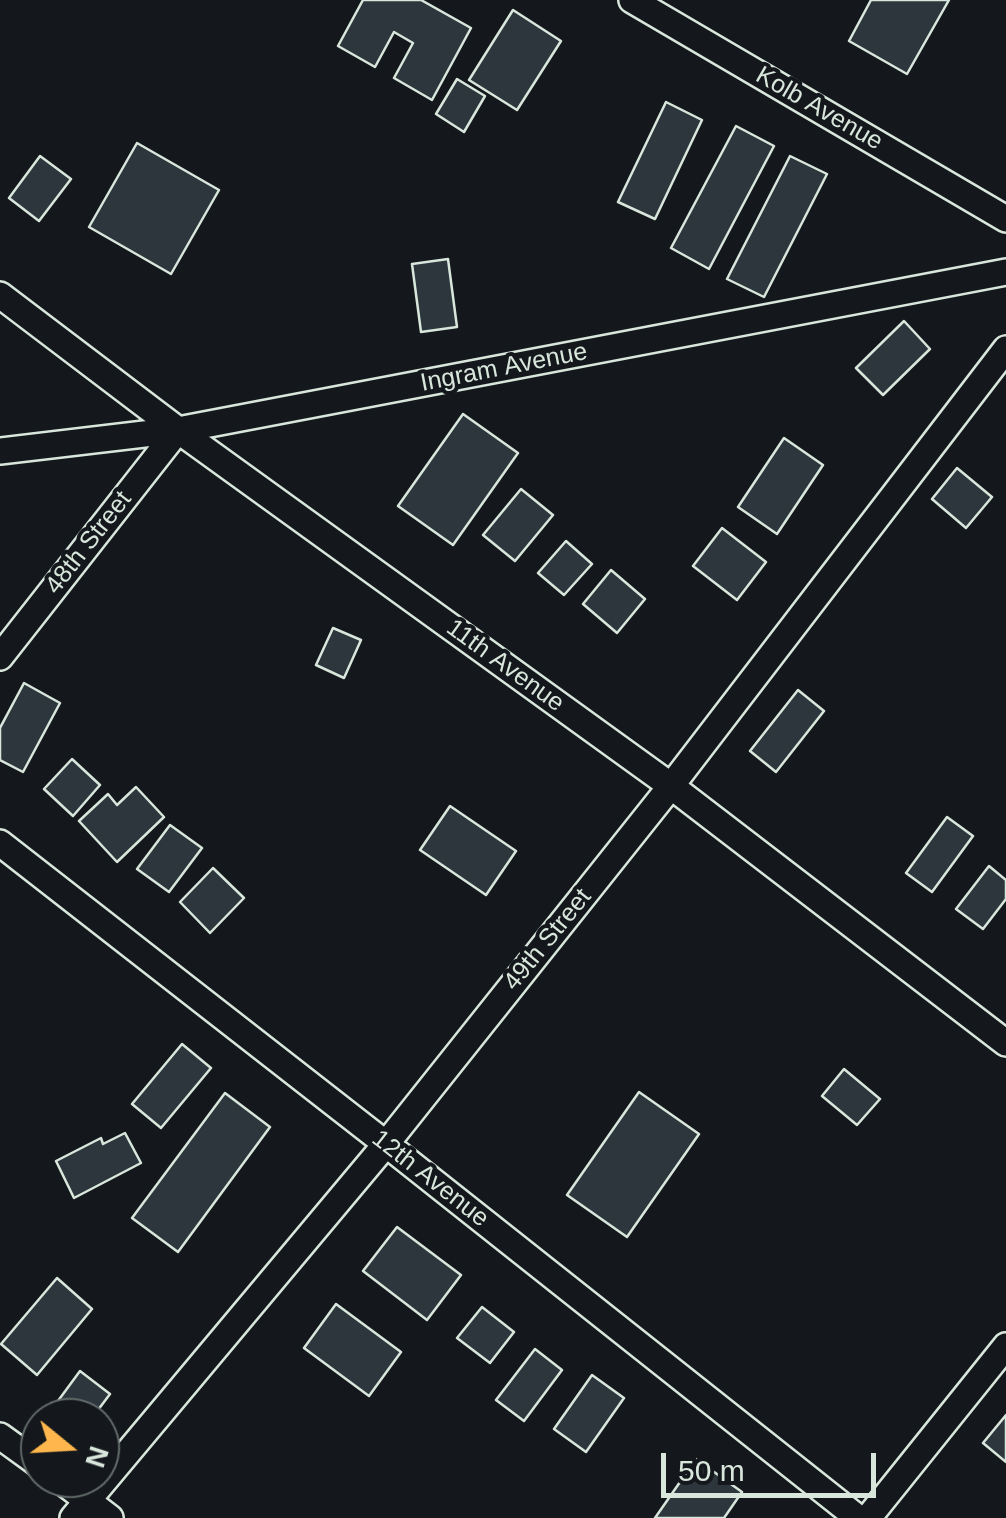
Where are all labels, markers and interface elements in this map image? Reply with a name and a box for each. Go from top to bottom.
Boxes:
street label: Kolb Avenue [750,61,888,157]
street label: Ingram Avenue [418,337,590,399]
street label: 48th Street [40,486,138,600]
street label: 11th Avenue [440,613,570,719]
street label: 49th Street [498,883,598,997]
street label: 12th Avenue [366,1124,494,1234]
north arrow [20,1398,120,1498]
scale bar [666,1433,881,1495]
text: N [79,1442,115,1471]
text: 50 m [678,1454,745,1487]

